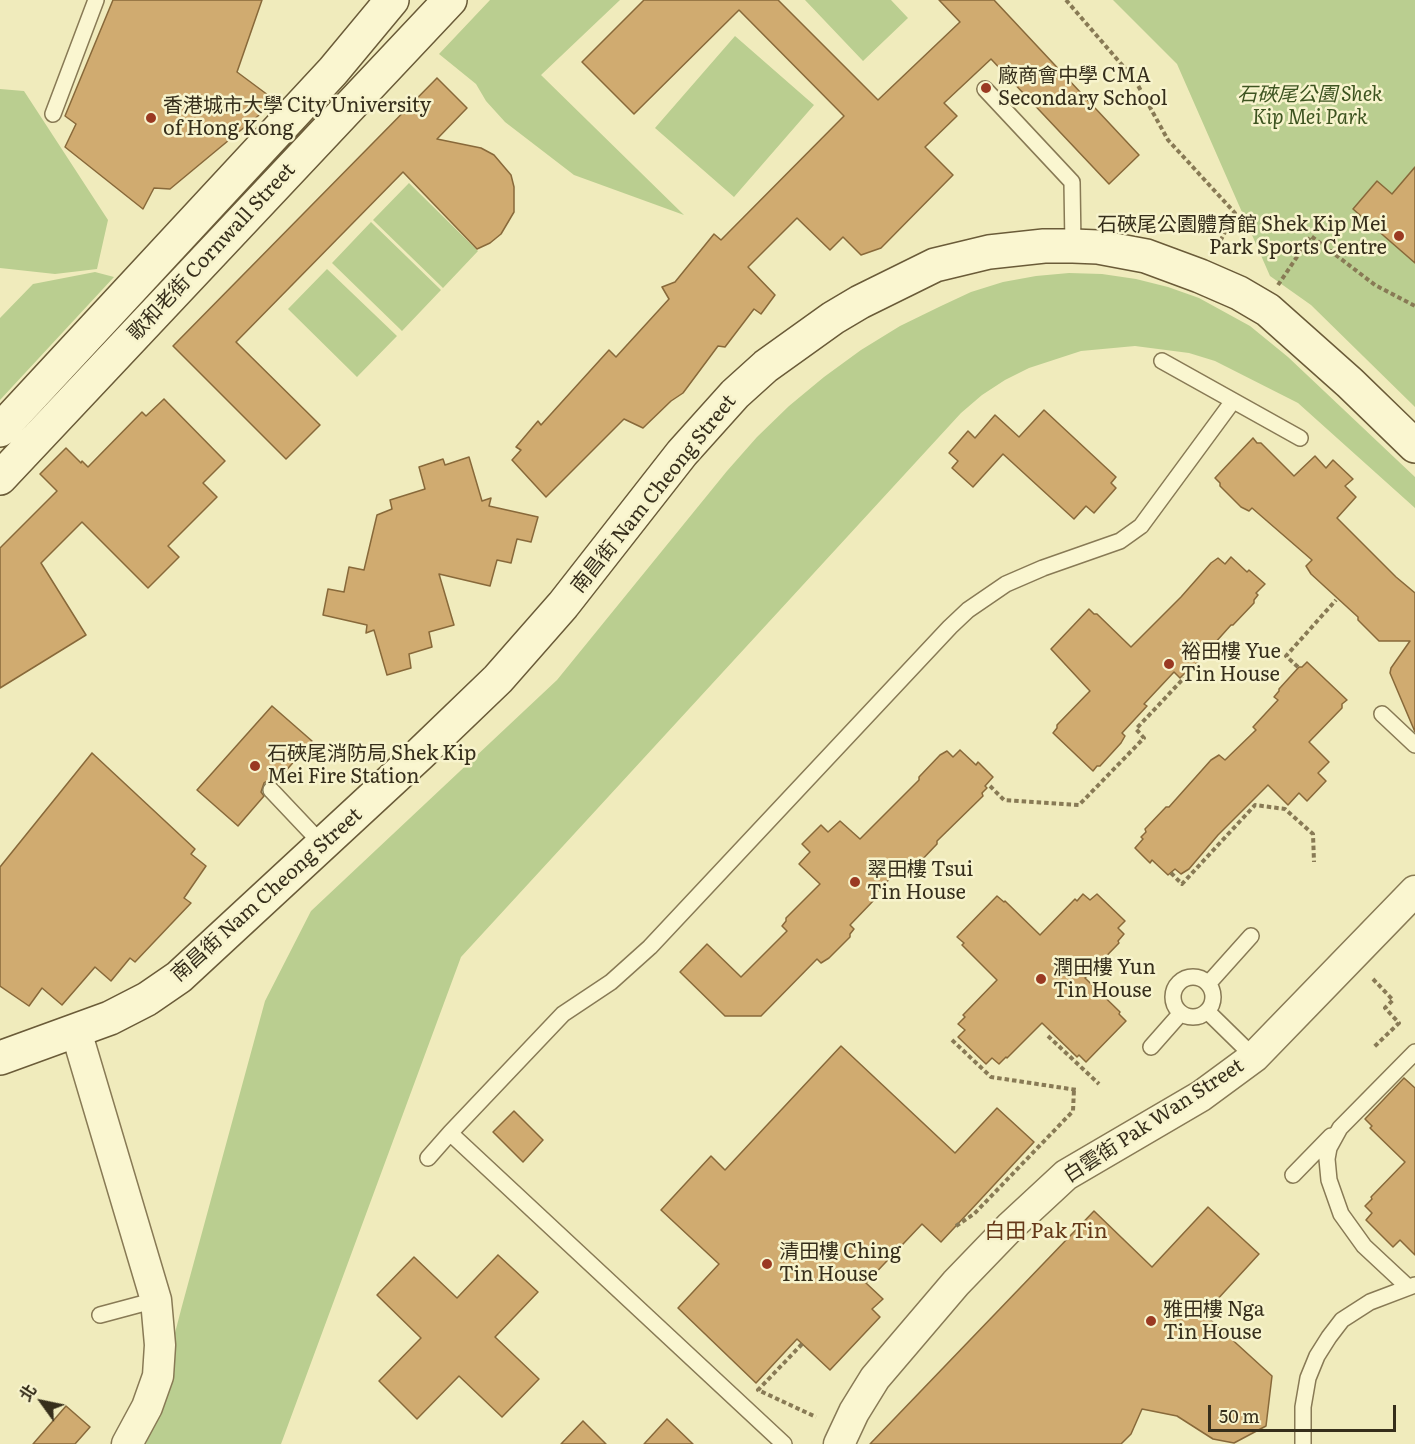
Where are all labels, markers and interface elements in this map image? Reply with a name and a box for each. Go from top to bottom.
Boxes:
place label: 廠商會中學 CMA Secondary School [998,64,1167,111]
marker: 廠商會中學 CMA Secondary School [979,81,993,95]
park label: 石硤尾公園 Shek Kip Mei Park [1237,83,1383,130]
place label: 香港城市大學 City University of Hong Kong [163,94,431,141]
marker: 香港城市大學 City University of Hong Kong [144,111,158,125]
street label: 歌和老街 Cornwall Street [123,158,301,346]
place label: 石硤尾公園體育館 Shek Kip Mei Park Sports Centre [1097,213,1387,260]
marker: 石硤尾公園體育館 Shek Kip Mei Park Sports Centre [1392,229,1406,243]
street label: 南昌街 Nam Cheong Street [567,390,741,598]
place label: 裕田樓 Yue Tin House [1181,640,1281,687]
marker: 裕田樓 Yue Tin House [1162,657,1176,671]
place label: 石硤尾消防局 Shek Kip Mei Fire Station [267,742,476,789]
marker: 石硤尾消防局 Shek Kip Mei Fire Station [248,759,262,773]
street label: 南昌街 Nam Cheong Street [167,803,367,987]
place label: 翠田樓 Tsui Tin House [867,858,973,905]
marker: 翠田樓 Tsui Tin House [848,875,862,889]
place label: 潤田樓 Yun Tin House [1053,956,1156,1003]
marker: 潤田樓 Yun Tin House [1034,972,1048,986]
street label: 白雲街 Pak Wan Street [1060,1054,1248,1188]
district label: 白田 Pak Tin [984,1219,1108,1245]
place label: 清田樓 Ching Tin House [779,1240,901,1287]
marker: 清田樓 Ching Tin House [760,1257,774,1271]
place label: 雅田樓 Nga Tin House [1163,1298,1265,1345]
marker: 雅田樓 Nga Tin House [1144,1314,1158,1328]
north arrow [12,1372,72,1432]
text: 北 [12,1379,41,1405]
scale bar [1211,1393,1398,1431]
text: 50 m [1219,1402,1260,1429]

